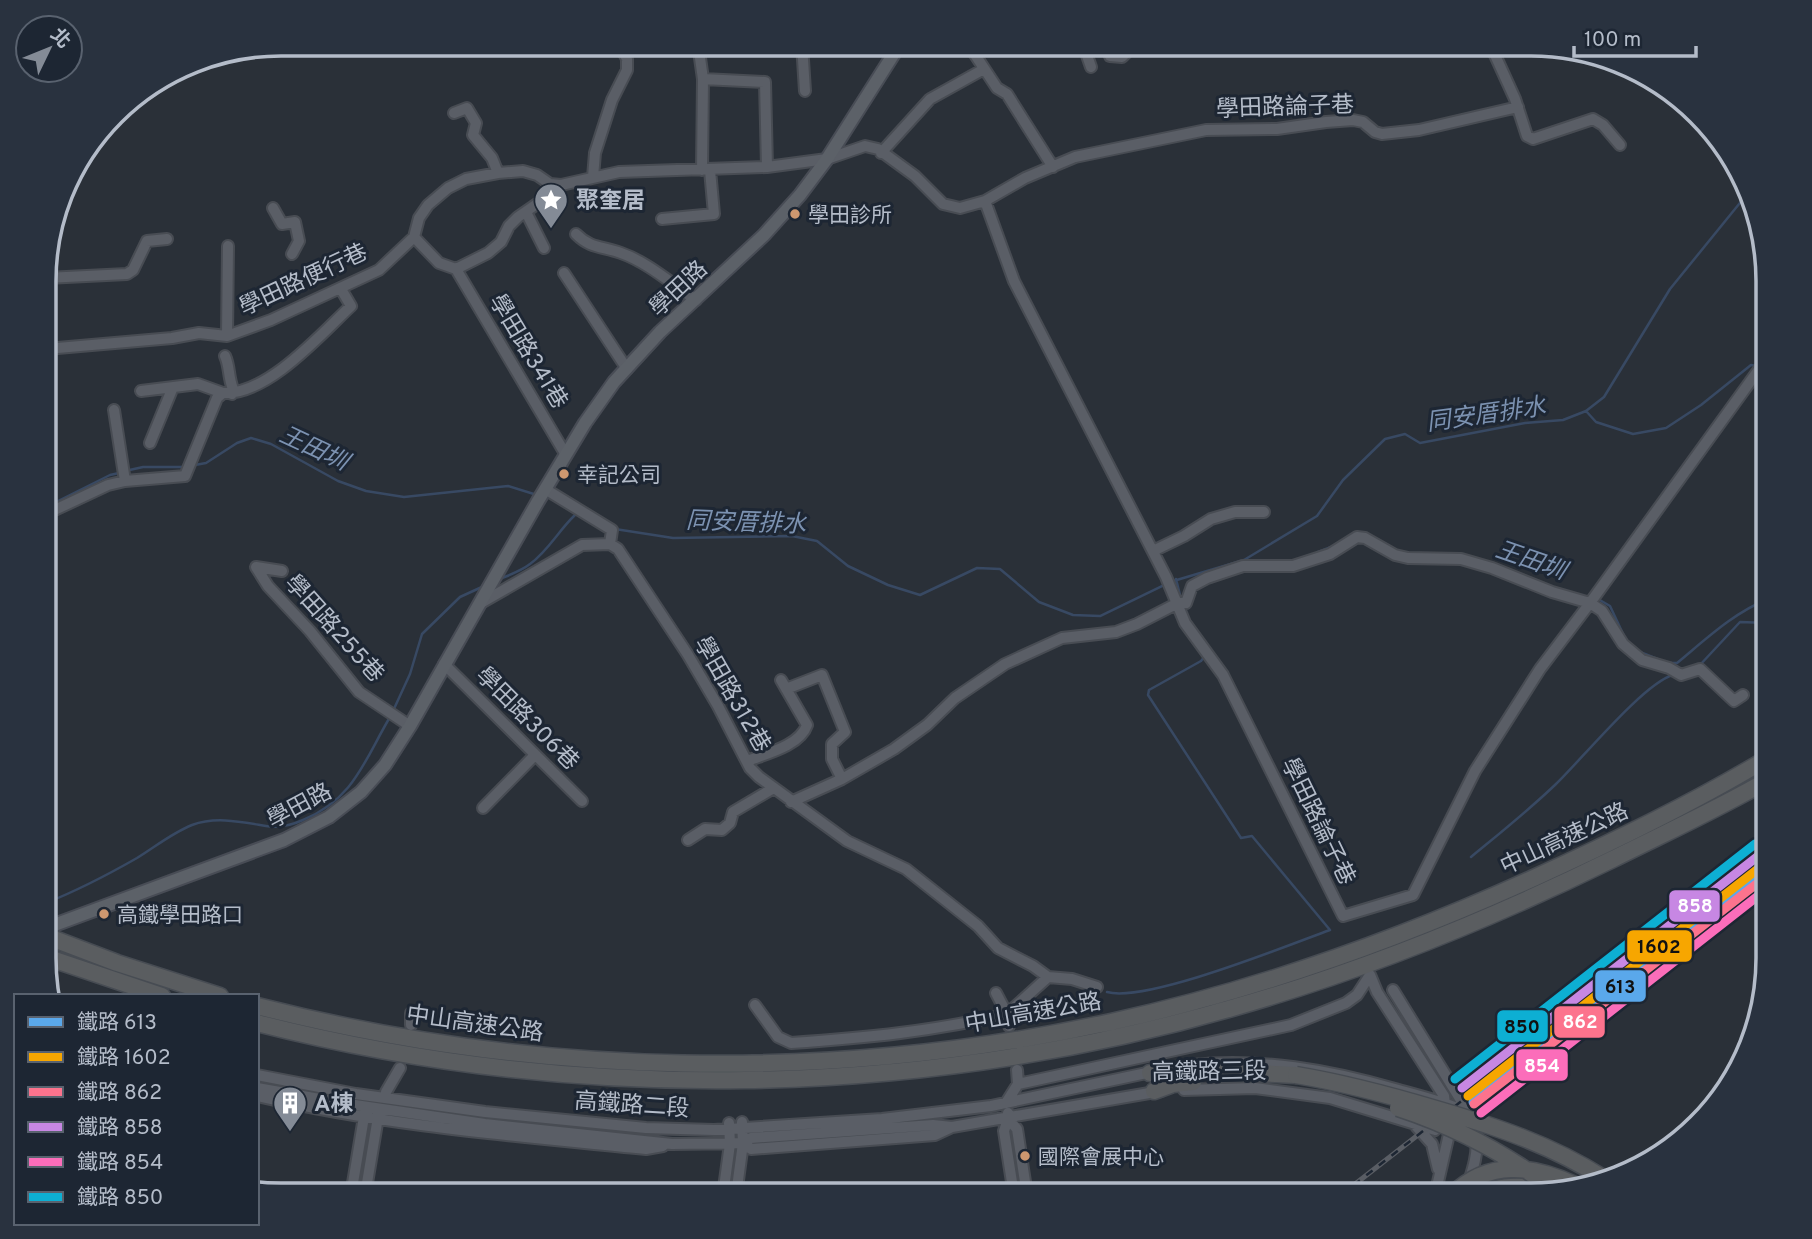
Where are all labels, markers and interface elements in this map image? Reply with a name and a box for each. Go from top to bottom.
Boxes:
north arrow [14,14,84,84]
scale bar [1574,14,1696,58]
text: 北 [45,24,75,54]
text: 100 m [1584,27,1641,54]
street label: 學田路論子巷 [1216,92,1355,125]
place icon: 聚奎居 [532,181,570,230]
place label: 聚奎居 [576,188,645,217]
place label: 學田診所 [808,203,892,230]
marker: 學田診所 [788,207,802,221]
street label: 學田路便行巷 [235,239,373,324]
street label: 學田路 [645,256,715,324]
street label: 學田路341巷 [481,290,572,415]
water label: 同安厝排水 [1425,393,1549,439]
water label: 王田圳 [274,421,355,480]
place label: 幸記公司 [577,463,661,490]
marker: 幸記公司 [557,467,571,481]
water label: 同安厝排水 [685,507,807,541]
water label: 王田圳 [1491,536,1572,589]
street label: 學田路255巷 [277,570,389,689]
street label: 學田路312巷 [686,632,776,758]
street label: 學田路306巷 [469,662,584,777]
street label: 學田路論子巷 [1273,754,1360,890]
street label: 學田路 [263,778,337,836]
street label: 中山高速公路 [1496,798,1634,883]
line badge: 858 [1668,889,1721,923]
text: 858 [1677,895,1713,919]
place label: 高鐵學田路口 [117,903,243,930]
marker: 高鐵學田路口 [97,907,111,921]
line badge: 1602 [1626,929,1693,963]
text: 1602 [1637,936,1681,960]
line badge: 613 [1594,969,1647,1003]
text: 613 [1605,976,1635,1000]
street label: 中山高速公路 [963,988,1104,1041]
legend [14,994,259,1225]
street label: 中山高速公路 [404,1002,545,1049]
line badge: 862 [1553,1005,1606,1039]
line badge: 850 [1496,1009,1549,1043]
text: 鐵路 613 [77,1010,157,1037]
text: 862 [1562,1011,1598,1035]
text: 850 [1504,1016,1540,1040]
text: 鐵路 1602 [77,1045,171,1072]
line badge: 854 [1515,1048,1569,1082]
text: 854 [1524,1055,1560,1079]
street label: 高鐵路三段 [1151,1058,1267,1089]
text: 鐵路 862 [77,1080,162,1107]
building icon: A棟 [271,1084,309,1133]
street label: 高鐵路二段 [573,1088,690,1125]
place label: A棟 [314,1091,354,1120]
text: 鐵路 858 [77,1115,163,1142]
place label: 國際會展中心 [1038,1145,1164,1172]
marker: 國際會展中心 [1018,1149,1032,1163]
text: 鐵路 854 [77,1150,163,1177]
text: 鐵路 850 [77,1185,163,1212]

